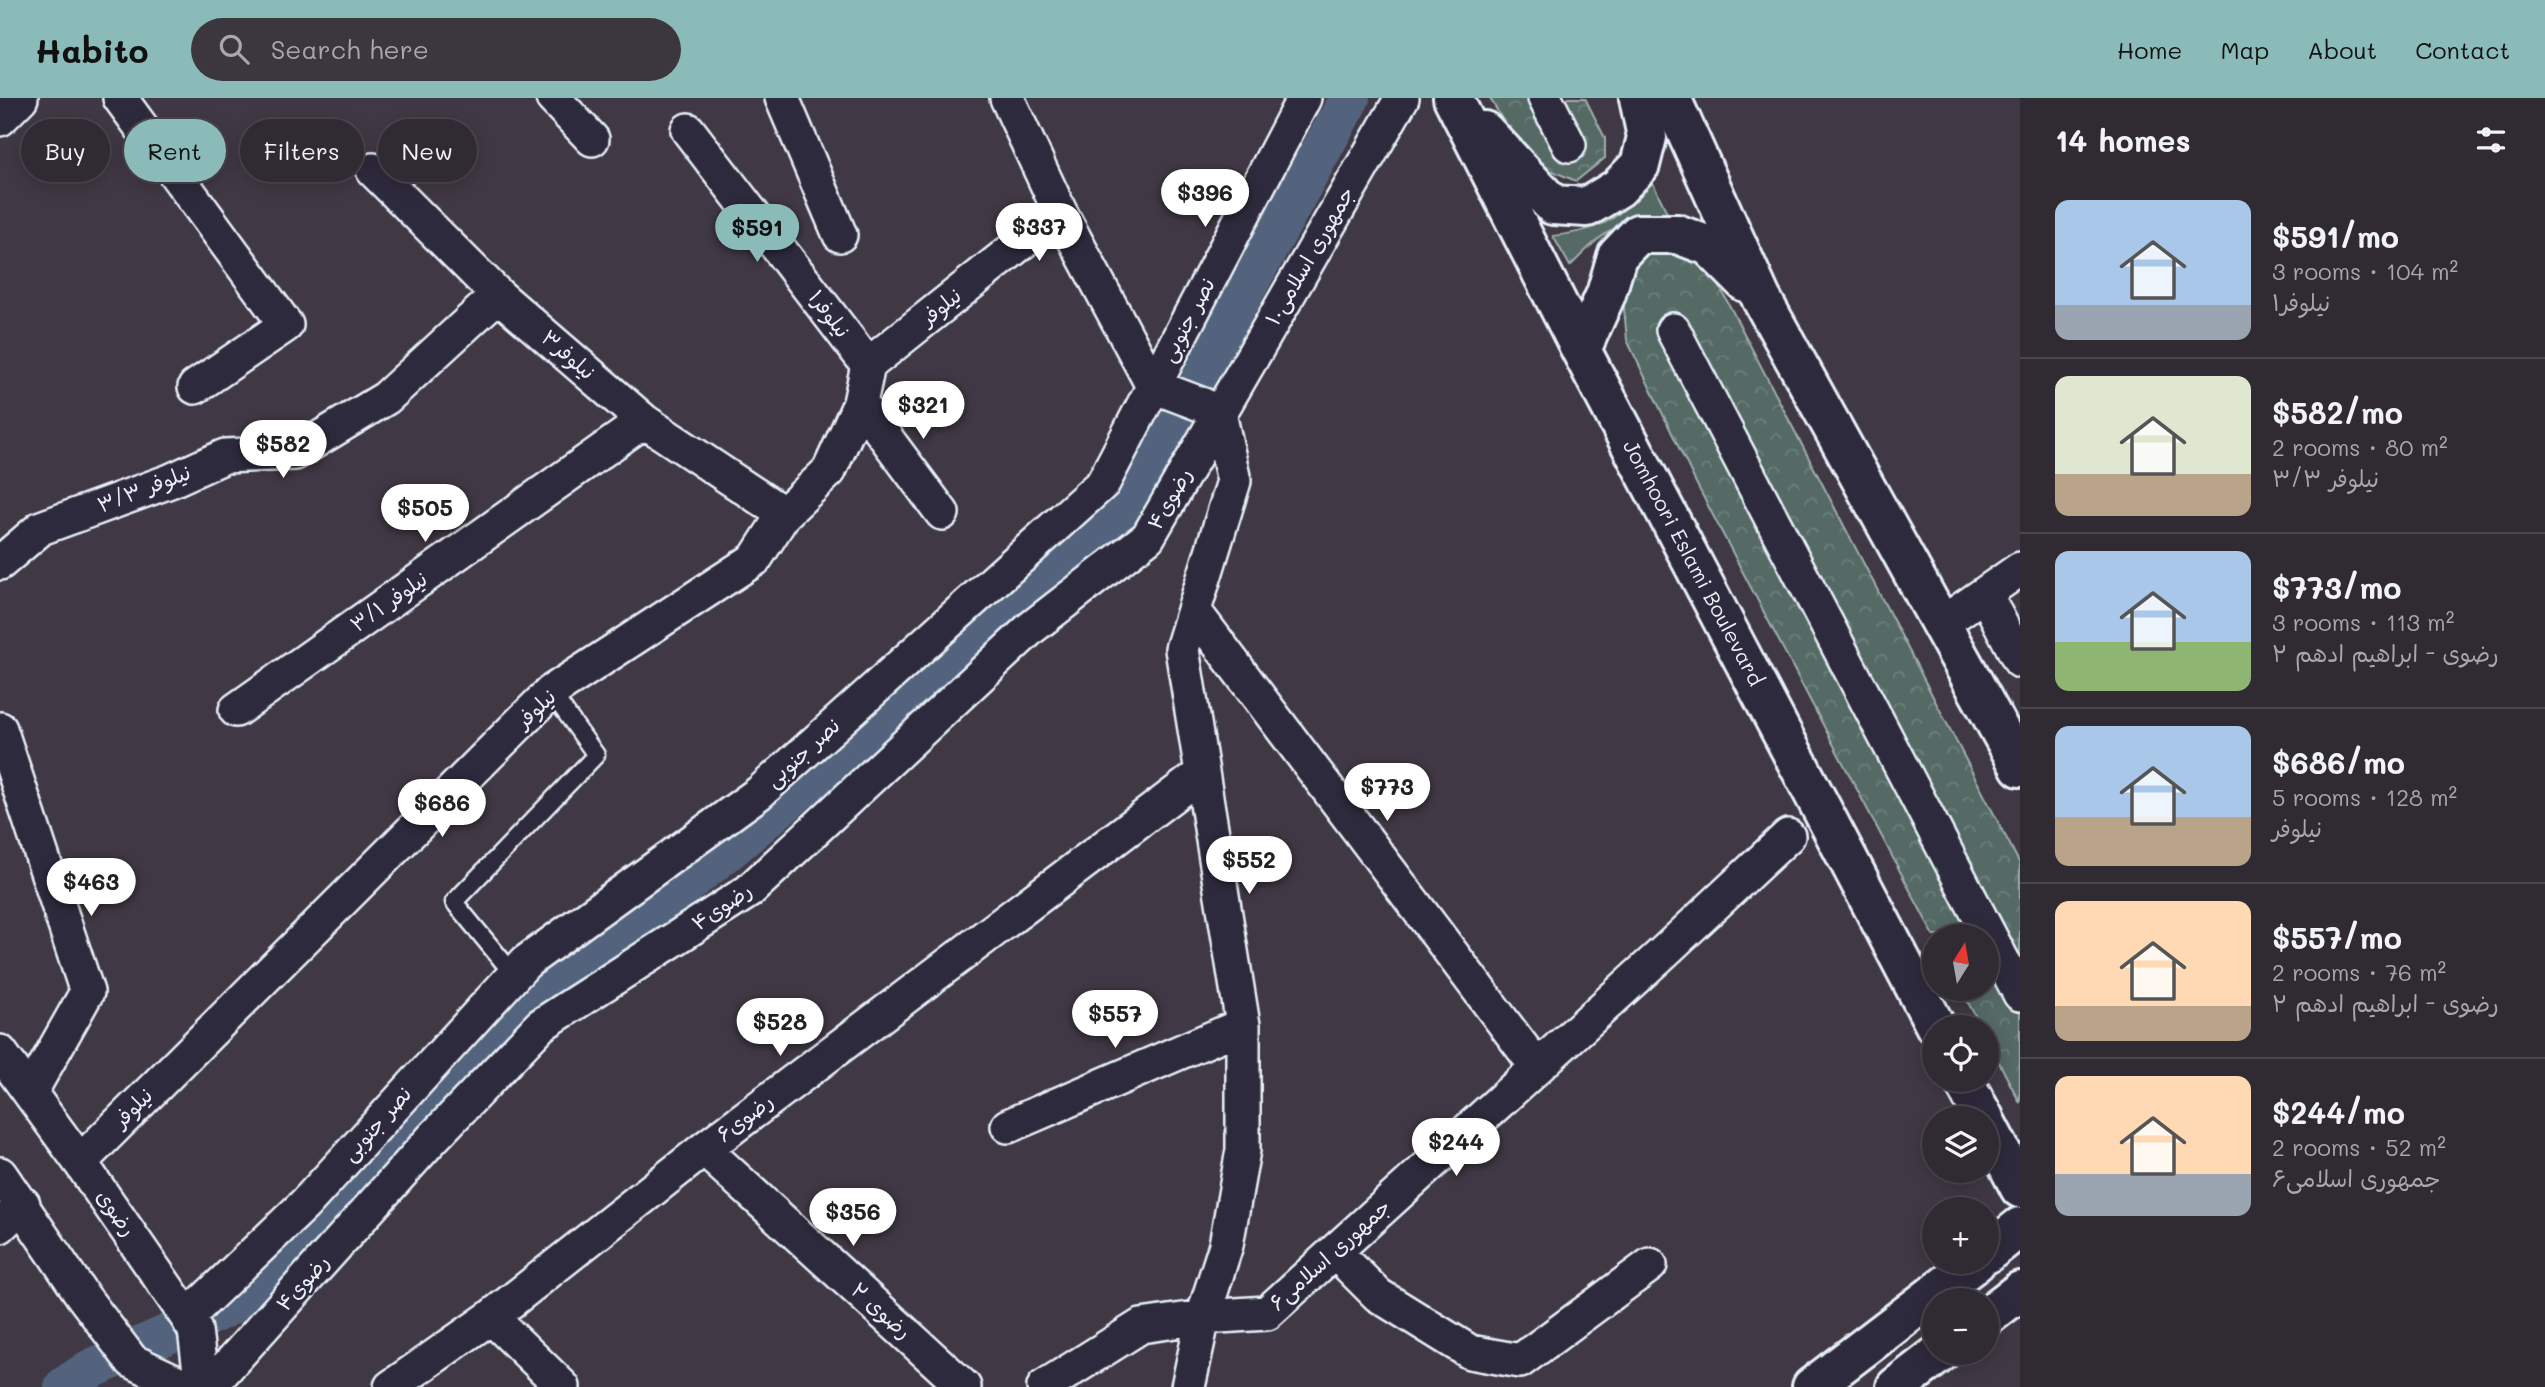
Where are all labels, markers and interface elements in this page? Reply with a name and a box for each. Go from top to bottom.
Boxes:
search box [191,18,681,81]
text: Habito [35,28,149,71]
icon: search [215,30,253,68]
text: Search here [271,32,429,66]
text: Home [2117,34,2182,65]
text: Map [2220,34,2269,65]
text: About [2307,34,2377,65]
text: Contact [2415,34,2510,65]
chip: Buy [21,119,110,182]
chip: Rent [124,119,226,182]
chip: Filters [240,119,364,182]
chip: New [378,119,477,182]
text: 14 homes [2055,120,2191,160]
icon: filters [2472,121,2510,159]
pin: $396 [1164,170,1246,229]
text: $396 [1177,177,1233,207]
street label: جمهوری اسلامی۱۰ [1258,181,1361,330]
pin: $591 [716,204,798,264]
pin: $337 [998,204,1080,263]
text: $337 [1012,211,1066,241]
text: $591 [731,212,783,242]
text: $591/mo [2272,216,2399,256]
icon: home [2111,228,2195,312]
text: 3 rooms · 104 m² [2272,256,2458,286]
street label: نصر جنوبی [1153,273,1222,367]
street label: نیلوفر [912,281,968,333]
street label: نیلوفر۱ [802,284,857,344]
text: نیلوفر۱ [2272,287,2330,317]
street label: نیلوفر۳ [535,323,602,386]
pin: $321 [882,382,964,441]
text: $321 [897,389,949,419]
text: $582/mo [2272,392,2403,432]
icon: home [2111,404,2195,488]
pin: $582 [242,420,324,480]
text: $582 [256,428,310,458]
text: 2 rooms · 80 m² [2272,432,2448,462]
street label: Jomhoori Eslami Boulevard [1618,435,1771,690]
street label: نیلوفر ۳/۳ [93,457,195,520]
street label: رضوی۴ [1140,462,1198,535]
text: نیلوفر ۳/۳ [2272,463,2379,493]
pin: $505 [384,484,466,544]
text: $505 [397,492,453,522]
street label: نیلوفر ۳/۱ [344,564,433,639]
text: $773/mo [2272,567,2402,607]
icon: home [2111,579,2195,663]
text: 3 rooms · 113 m² [2272,607,2454,637]
text: رضوی - ابراهیم ادهم ۲ [2272,638,2499,668]
street label: نیلوفر [508,682,562,736]
street label: نصر جنوبی [759,711,846,794]
text: $686/mo [2272,742,2405,782]
icon: home [2111,754,2195,838]
pin: $773 [1346,764,1428,823]
text: $773 [1360,771,1414,801]
pin: $686 [401,780,483,839]
text: 5 rooms · 128 m² [2272,782,2457,812]
text: $686 [414,787,470,817]
text: نیلوفر [2272,813,2322,843]
pin: $552 [1208,836,1290,896]
text: $552 [1222,844,1276,874]
pin: $463 [50,858,132,918]
text: $463 [63,866,119,896]
street label: رضوی۴ [686,876,757,937]
text: $557/mo [2272,917,2402,957]
north arrow [1922,924,1998,1001]
map controls [1922,924,1999,1365]
icon: home [2111,929,2195,1013]
text: 2 rooms · 76 m² [2272,957,2446,987]
text: رضوی - ابراهیم ادهم ۲ [2272,988,2499,1018]
pin: $557 [1074,990,1156,1050]
pin: $528 [739,998,821,1058]
text: $557 [1088,998,1142,1028]
text: $528 [753,1006,807,1036]
button: locate [1922,1015,1999,1092]
street label: نصر جنوبی [335,1080,418,1167]
street label: نیلوفر [105,1081,159,1135]
street label: رضوی۶ [710,1087,778,1148]
text: $244/mo [2272,1092,2405,1132]
icon: home [2111,1104,2195,1188]
button: layers [1922,1106,1999,1183]
pin: $244 [1415,1118,1497,1178]
text: $244 [1428,1126,1484,1156]
text: 2 rooms · 52 m² [2272,1132,2446,1162]
text: جمهوری اسلامی۶ [2272,1163,2441,1193]
street label: رضوی [91,1183,143,1241]
pin: $356 [812,1188,894,1248]
street label: جمهوری اسلامی۶ [1263,1192,1397,1317]
text: $356 [825,1196,881,1226]
button: + [1922,1197,1999,1274]
street label: رضوی۴ [269,1248,335,1317]
street label: رضوی ۲ [845,1276,918,1345]
button: − [1922,1288,1999,1365]

